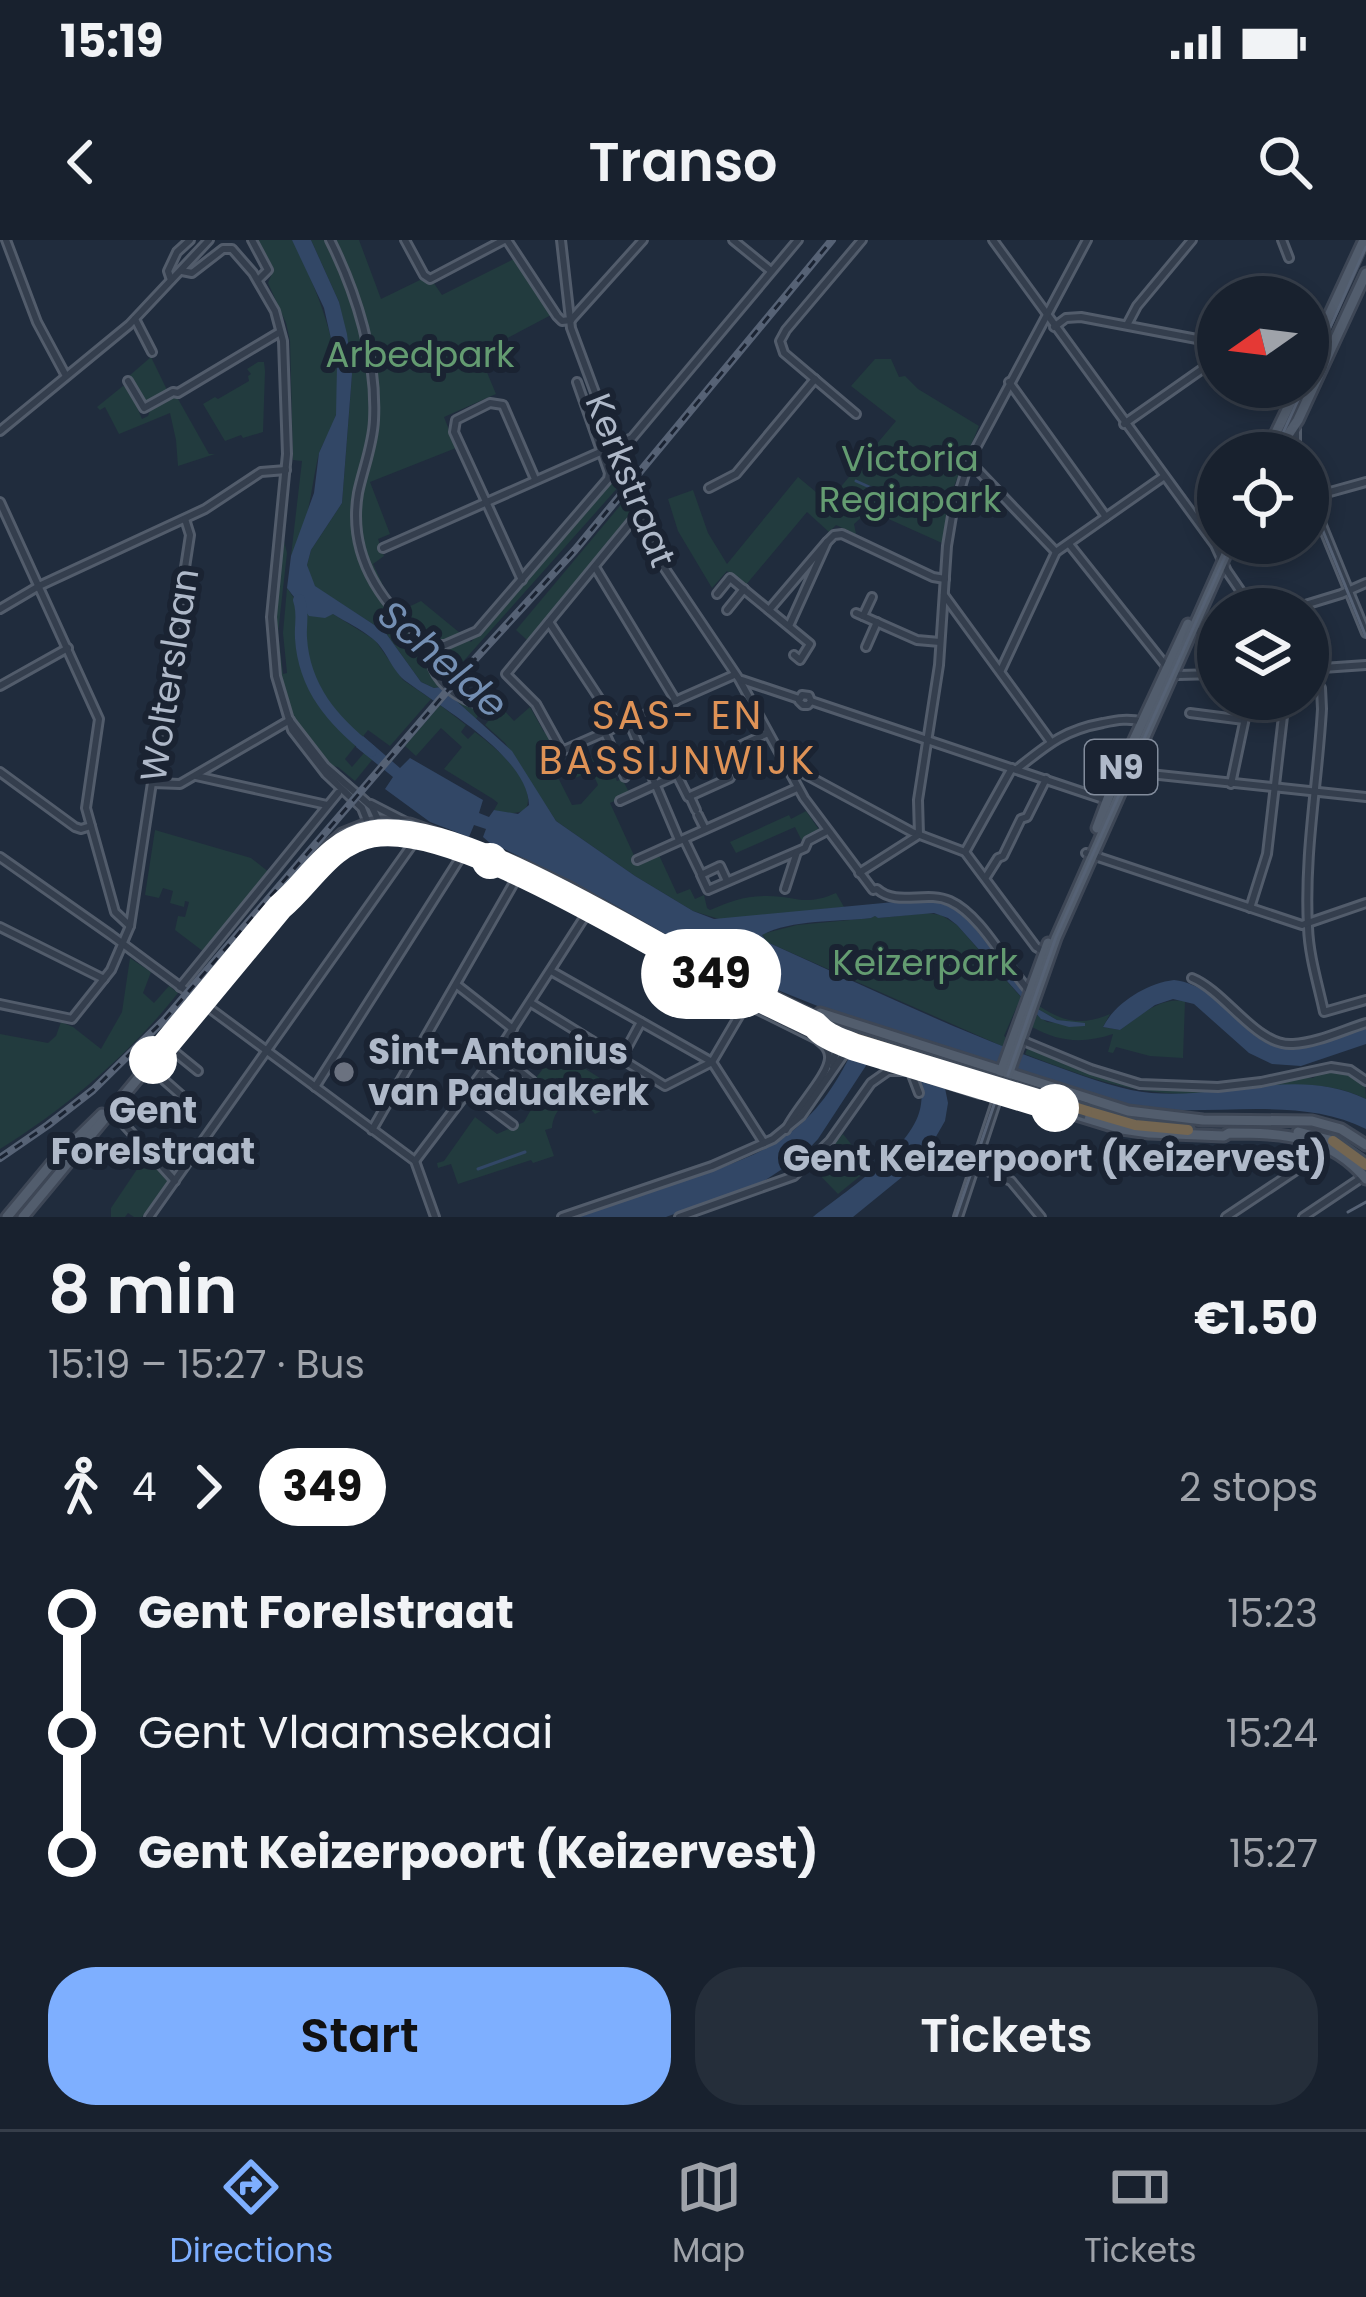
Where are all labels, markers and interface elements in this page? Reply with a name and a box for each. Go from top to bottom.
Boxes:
text: 15:19 [60,10,164,73]
text: Transo [588,124,778,200]
icon: back [48,129,114,195]
icon: search [1252,129,1318,195]
north arrow [1197,276,1329,408]
map controls [1197,276,1329,720]
park label: Arbedpark [325,329,515,380]
street label: Kerkstraat [573,386,688,575]
button: locate [1197,432,1329,564]
park label: Victoria Regiapark [819,433,1002,525]
street label: Wolterslaan [127,565,212,785]
water label: Schelde [366,588,519,731]
button: layers [1197,588,1329,720]
district label: SAS- EN BASSIJNWIJK [539,688,817,788]
road number: N9 [1085,740,1157,794]
unlabelled marker [474,845,506,877]
line badge: 349 [642,935,780,1013]
park label: Keizerpark [832,937,1018,988]
text: 349 [671,944,751,1003]
place label: Sint-Antonius van Paduakerk [368,1026,650,1118]
marker: Gent Forelstraat [131,1038,175,1082]
marker: Sint-Antonius van Paduakerk [331,1059,357,1085]
place label: Gent Forelstraat [51,1085,255,1177]
marker: Gent Keizerpoort (Keizervest) [1033,1086,1077,1130]
place label: Gent Keizerpoort (Keizervest) [783,1133,1327,1184]
text: 8 min [48,1244,237,1336]
text: €1.50 [1194,1287,1318,1350]
text: 15:19 – 15:27 · Bus [48,1337,365,1392]
icon: walk [48,1454,114,1520]
icon: forward [175,1454,241,1520]
text: 349 [283,1457,362,1516]
text: 4 [132,1460,157,1515]
text: 2 stops [1179,1460,1318,1515]
text: Gent Forelstraat [138,1581,514,1644]
text: 15:23 [1227,1586,1318,1641]
text: Gent Vlaamsekaai [138,1701,553,1764]
text: 15:24 [1226,1706,1318,1761]
text: Gent Keizerpoort (Keizervest) [138,1821,819,1884]
text: 15:27 [1229,1826,1318,1881]
button: Start [48,1967,671,2105]
button: Tickets [695,1967,1318,2105]
tab: Directions [169,2154,333,2276]
tab: Map [672,2154,745,2276]
tab: Tickets [1084,2154,1197,2276]

